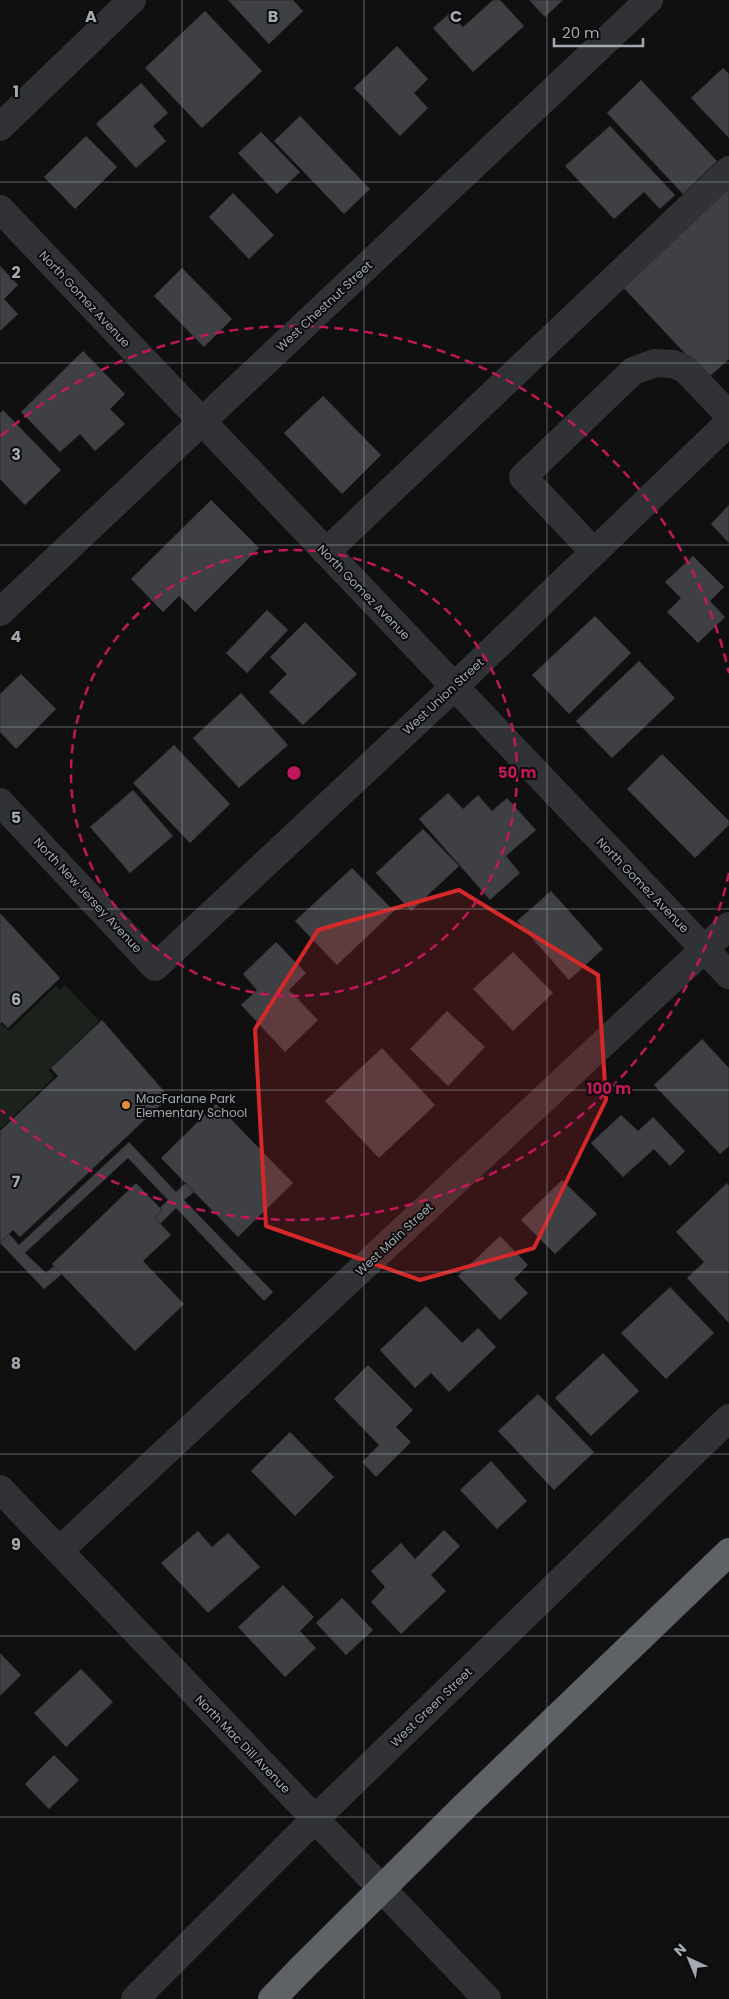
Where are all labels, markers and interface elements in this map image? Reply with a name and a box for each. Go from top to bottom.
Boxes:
text: A [85,5,97,28]
text: B [268,5,278,28]
text: C [450,5,462,28]
scale bar [554,15,643,47]
text: 20 m [562,22,600,43]
text: 1 [13,80,19,103]
street label: North Gomez Avenue [36,247,134,351]
street label: West Chestnut Street [272,257,376,355]
text: 2 [11,261,21,284]
text: 3 [11,443,21,466]
street label: North Gomez Avenue [314,541,414,643]
text: 4 [11,625,22,648]
street label: West Union Street [399,654,487,738]
text: 50 m [498,762,536,783]
centre of rings [285,764,303,782]
text: 5 [11,806,21,829]
street label: North New Jersey Avenue [30,834,146,956]
street label: North Gomez Avenue [593,834,693,936]
text: 6 [11,988,21,1011]
text: 100 m [587,1078,631,1099]
place label: MacFarlane Park Elementary School [136,1090,247,1121]
marker: MacFarlane Park Elementary School [120,1099,132,1111]
text: 7 [12,1170,21,1193]
street label: West Main Street [351,1199,437,1279]
text: 8 [11,1352,21,1375]
text: 9 [11,1533,21,1556]
street label: West Green Street [386,1663,476,1751]
street label: North Mac Dill Avenue [192,1691,294,1797]
north arrow [664,1934,714,1984]
text: N [669,1939,691,1960]

